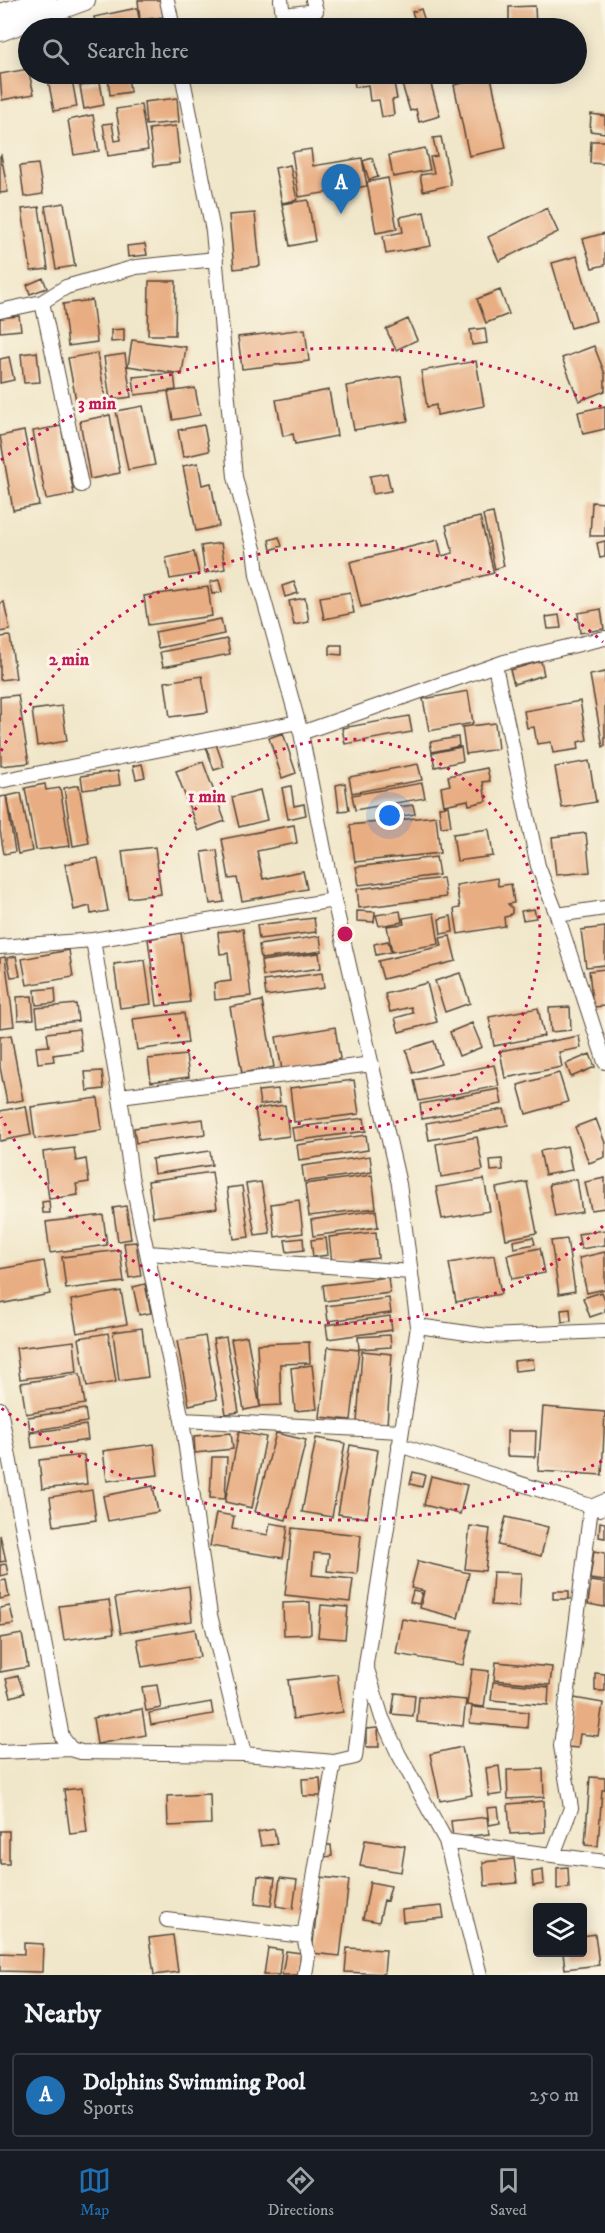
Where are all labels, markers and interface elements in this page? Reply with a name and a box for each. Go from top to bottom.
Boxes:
search box [18,18,587,84]
icon: search [39,35,72,68]
text: Search here [87,38,189,65]
pin: A [322,164,360,214]
text: 3 min [78,393,117,415]
text: 2 min [49,649,90,671]
text: 1 min [188,786,227,808]
your location [375,801,404,830]
centre of rings [335,924,355,944]
map controls [533,1903,587,1957]
button: layers [533,1903,587,1957]
text: Nearby [24,1998,101,2031]
text: Dolphins Swimming Pool [83,2069,305,2096]
text: A [39,2083,52,2108]
text: 250 m [529,2083,579,2108]
text: Sports [83,2096,134,2121]
tab: Map [78,2164,111,2220]
tab: Directions [267,2164,334,2220]
tab: Saved [490,2164,527,2220]

